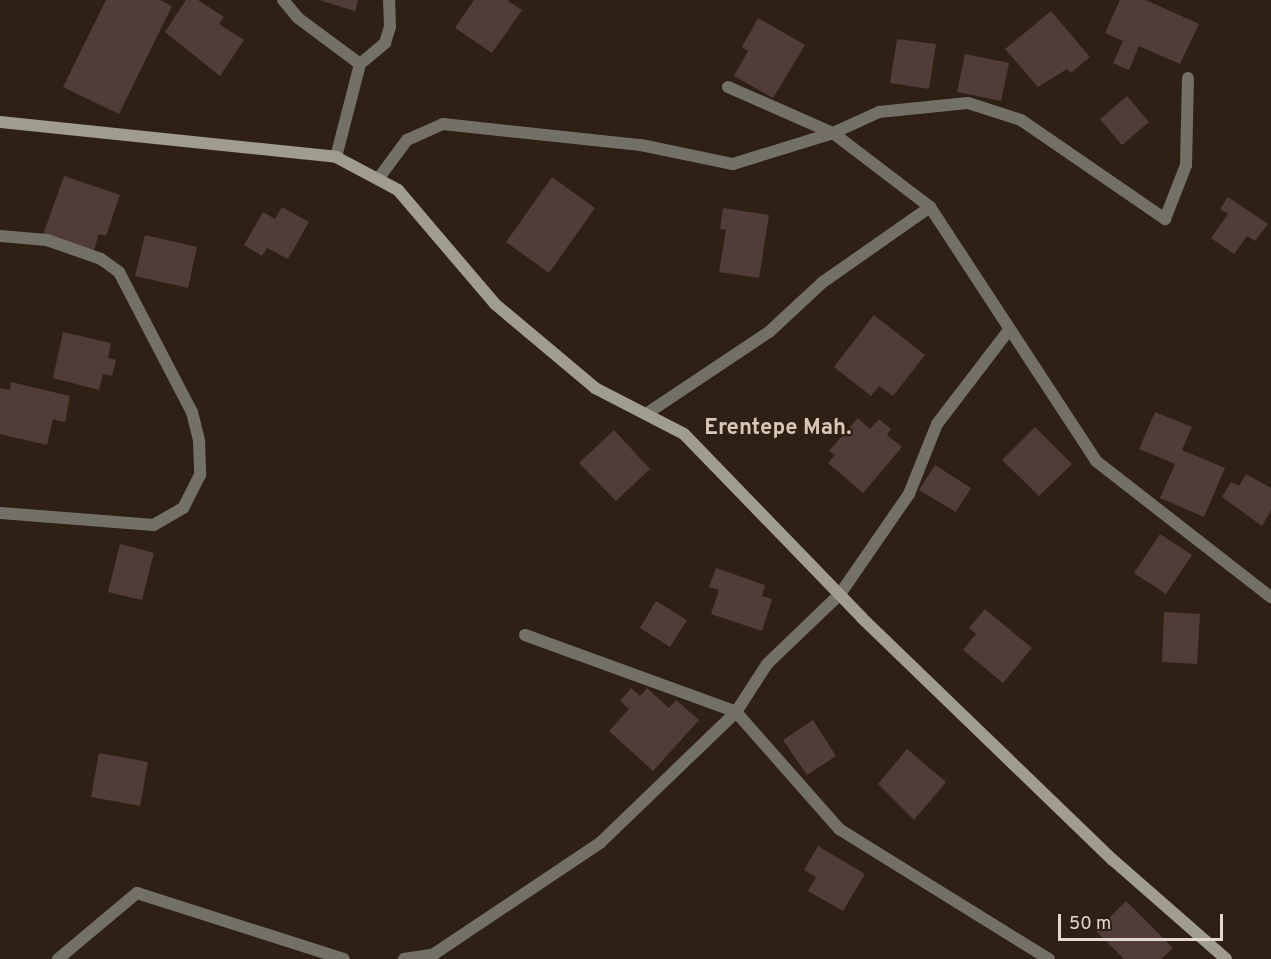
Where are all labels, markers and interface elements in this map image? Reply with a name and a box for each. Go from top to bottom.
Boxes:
district label: Erentepe Mah. [704,416,852,442]
scale bar [1061,902,1226,940]
text: 50 m [1069,913,1111,936]

